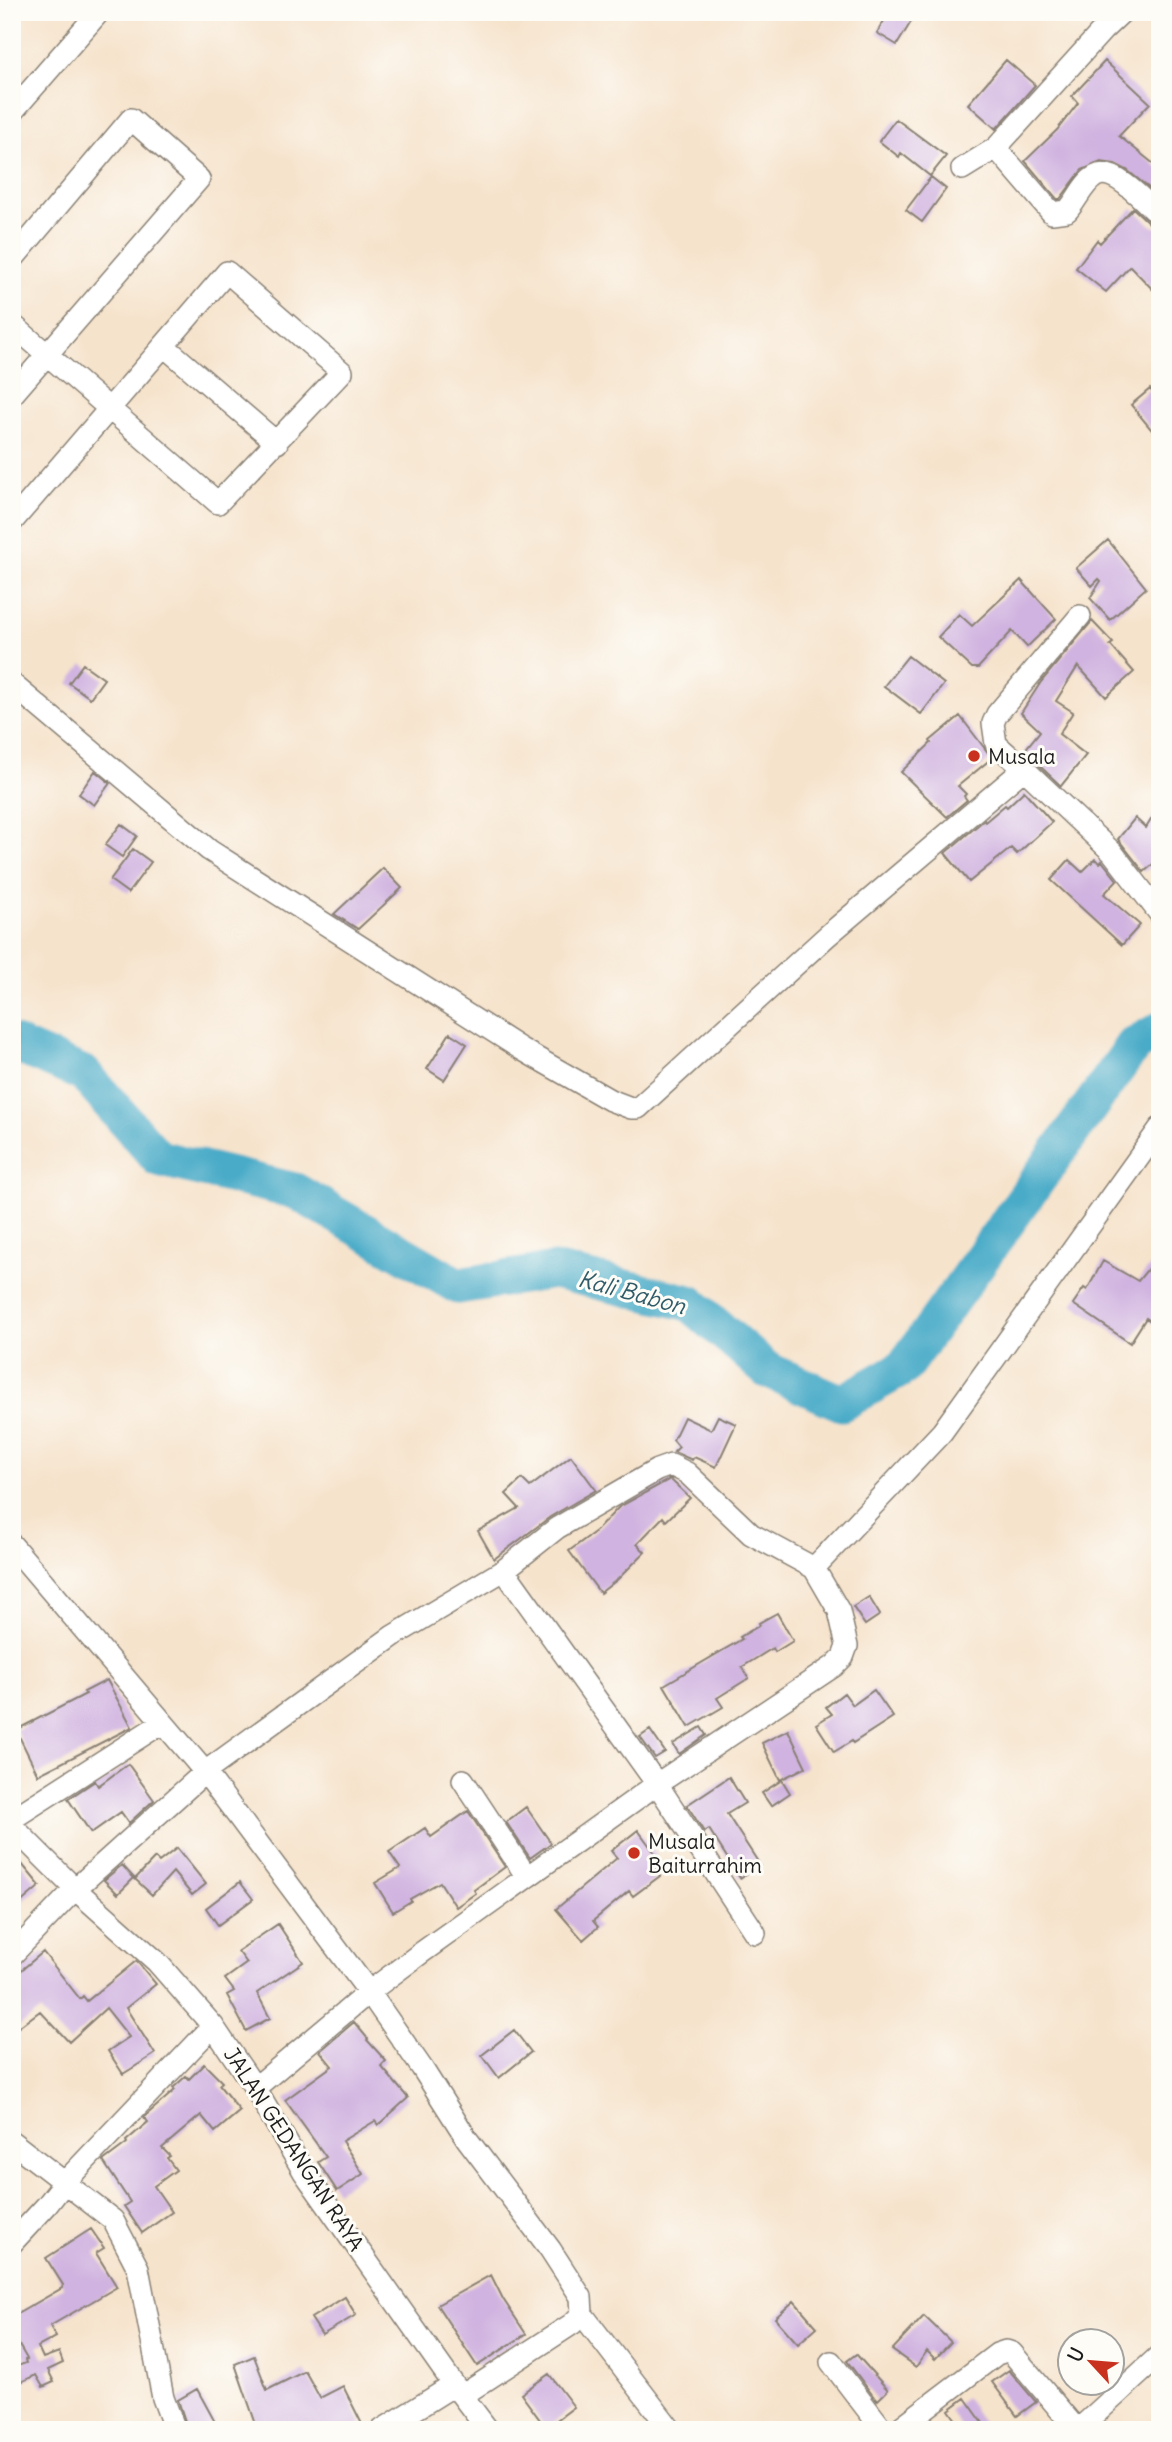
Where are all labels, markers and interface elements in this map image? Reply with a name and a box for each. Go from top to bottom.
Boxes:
place label: Musala [988,743,1055,770]
marker: Musala [966,748,982,764]
water label: Kali Babon [575,1264,690,1320]
place label: Musala Baiturrahim [648,1828,762,1879]
marker: Musala Baiturrahim [626,1845,642,1861]
street label: JALAN GEDANGAN RAYA [218,2042,370,2256]
north arrow [1056,2326,1126,2396]
text: U [1062,2343,1089,2366]

